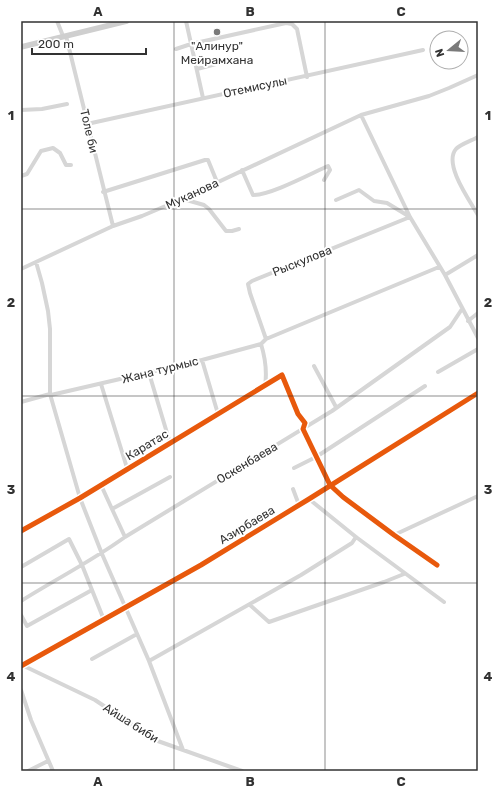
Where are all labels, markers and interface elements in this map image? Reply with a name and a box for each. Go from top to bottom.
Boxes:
text: A [93,4,103,19]
text: B [245,4,255,19]
text: C [396,4,406,19]
marker: "Алинур" Мейрамхана [212,27,222,37]
scale bar [32,30,146,56]
north arrow [429,30,469,70]
text: 200 m [38,37,74,51]
place label: "Алинур" Мейрамхана [181,39,253,67]
text: N [433,47,447,59]
street label: Отемисулы [222,73,288,101]
text: 1 [8,108,14,123]
street label: Толе би [77,108,101,154]
text: 1 [485,108,491,123]
street label: Муканова [163,176,221,212]
street label: Рыскулова [270,243,334,279]
text: 2 [7,295,15,310]
text: 2 [484,295,492,310]
street label: Жана турмыс [120,354,200,386]
street label: Каратас [123,427,171,463]
street label: Оскенбаева [214,439,280,487]
text: 3 [7,482,16,497]
text: 3 [484,482,493,497]
street label: Азирбаева [217,503,277,547]
text: 4 [7,669,16,684]
text: 4 [484,669,493,684]
street label: Айша биби [101,700,161,746]
text: A [93,774,103,789]
text: B [245,774,255,789]
text: C [396,774,406,789]

